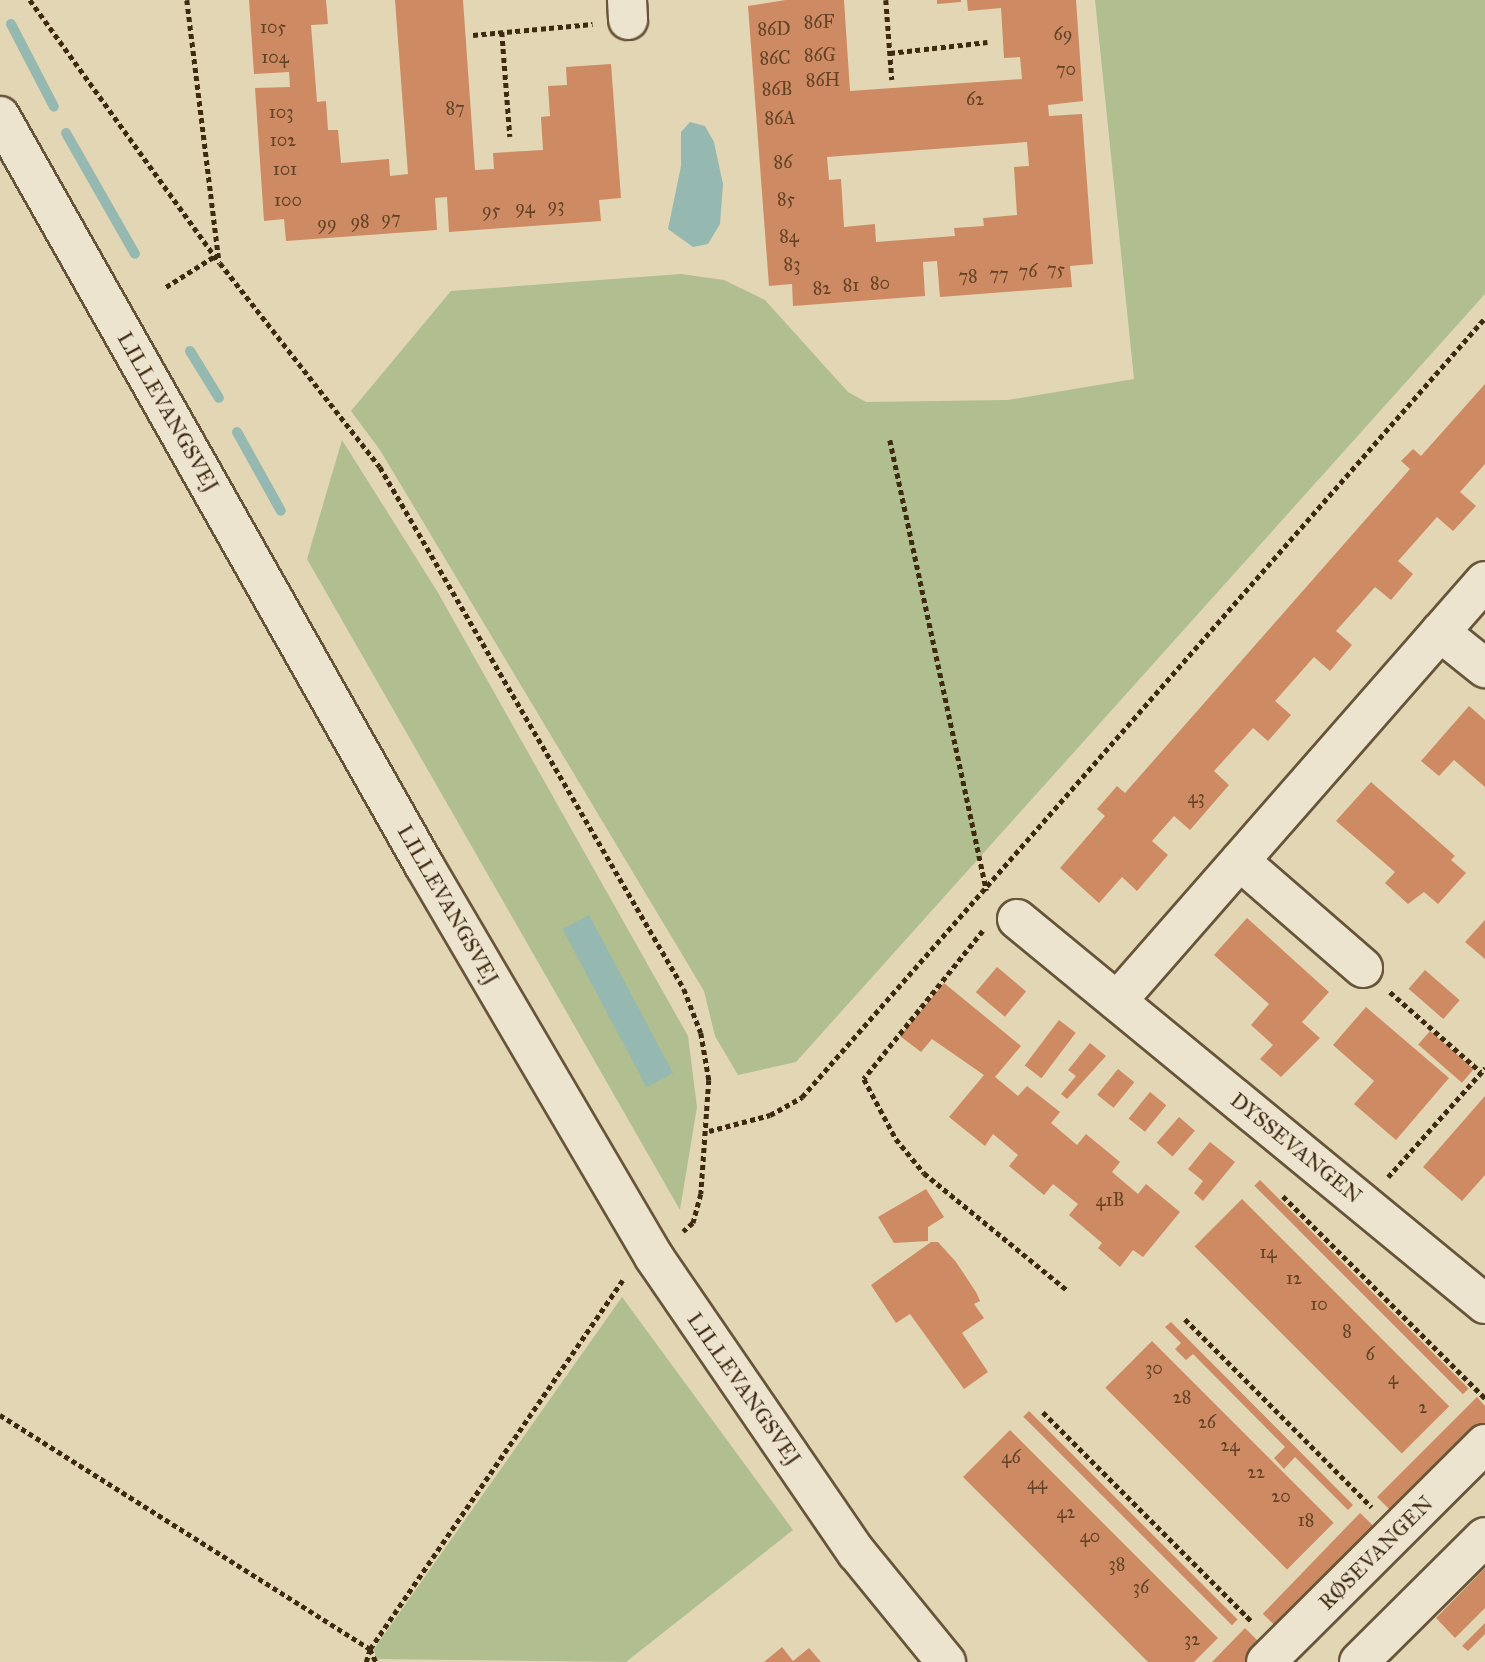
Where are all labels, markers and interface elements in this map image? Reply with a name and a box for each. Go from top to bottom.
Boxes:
house number: 86F [804,11,834,33]
house number: 105 [260,16,286,38]
house number: 86D [757,18,791,40]
house number: 69 [1054,23,1072,45]
house number: 86G [804,44,836,66]
house number: 104 [261,46,289,68]
house number: 86C [759,47,791,69]
house number: 70 [1056,58,1076,80]
house number: 86H [806,69,840,91]
house number: 86B [762,78,792,100]
house number: 62 [966,88,984,110]
house number: 87 [445,97,465,119]
house number: 103 [269,101,293,123]
house number: 86A [765,107,795,129]
house number: 102 [270,129,296,151]
house number: 86 [774,151,792,173]
house number: 101 [273,158,297,180]
house number: 85 [777,188,795,210]
house number: 100 [274,189,302,211]
house number: 93 [548,194,564,216]
house number: 94 [515,196,535,218]
house number: 95 [482,199,500,221]
house number: 97 [381,207,401,229]
house number: 98 [350,210,370,232]
house number: 99 [317,212,337,234]
house number: 84 [779,225,799,247]
house number: 83 [784,253,800,275]
house number: 75 [1047,258,1065,280]
house number: 76 [1019,260,1037,282]
house number: 77 [989,263,1009,285]
house number: 78 [958,265,978,287]
house number: 80 [870,272,890,294]
house number: 81 [843,274,859,296]
house number: 82 [813,277,831,299]
street label: LILLEVANGSVEJ [112,327,224,497]
house number: 43 [1187,786,1205,808]
street label: LILLEVANGSVEJ [392,820,504,990]
street label: DYSSEVANGEN [1225,1087,1367,1209]
house number: 41B [1095,1189,1125,1211]
house number: 14 [1259,1241,1277,1263]
house number: 12 [1286,1267,1302,1289]
house number: 10 [1310,1293,1328,1315]
street label: LILLEVANGSVEJ [682,1308,806,1470]
house number: 8 [1342,1320,1352,1342]
house number: 6 [1365,1343,1375,1365]
house number: 30 [1145,1357,1163,1379]
house number: 4 [1388,1367,1398,1389]
house number: 28 [1173,1386,1191,1408]
house number: 2 [1419,1396,1427,1418]
house number: 26 [1198,1411,1216,1433]
house number: 24 [1221,1434,1239,1456]
house number: 46 [1001,1446,1021,1468]
house number: 22 [1247,1461,1265,1483]
house number: 44 [1027,1472,1047,1494]
house number: 20 [1271,1485,1291,1507]
street label: RØSEVANGEN [1314,1491,1438,1615]
house number: 42 [1057,1501,1075,1523]
house number: 18 [1298,1509,1314,1531]
house number: 40 [1080,1525,1100,1547]
house number: 38 [1109,1553,1125,1575]
house number: 36 [1133,1576,1149,1598]
house number: 32 [1184,1628,1200,1650]

